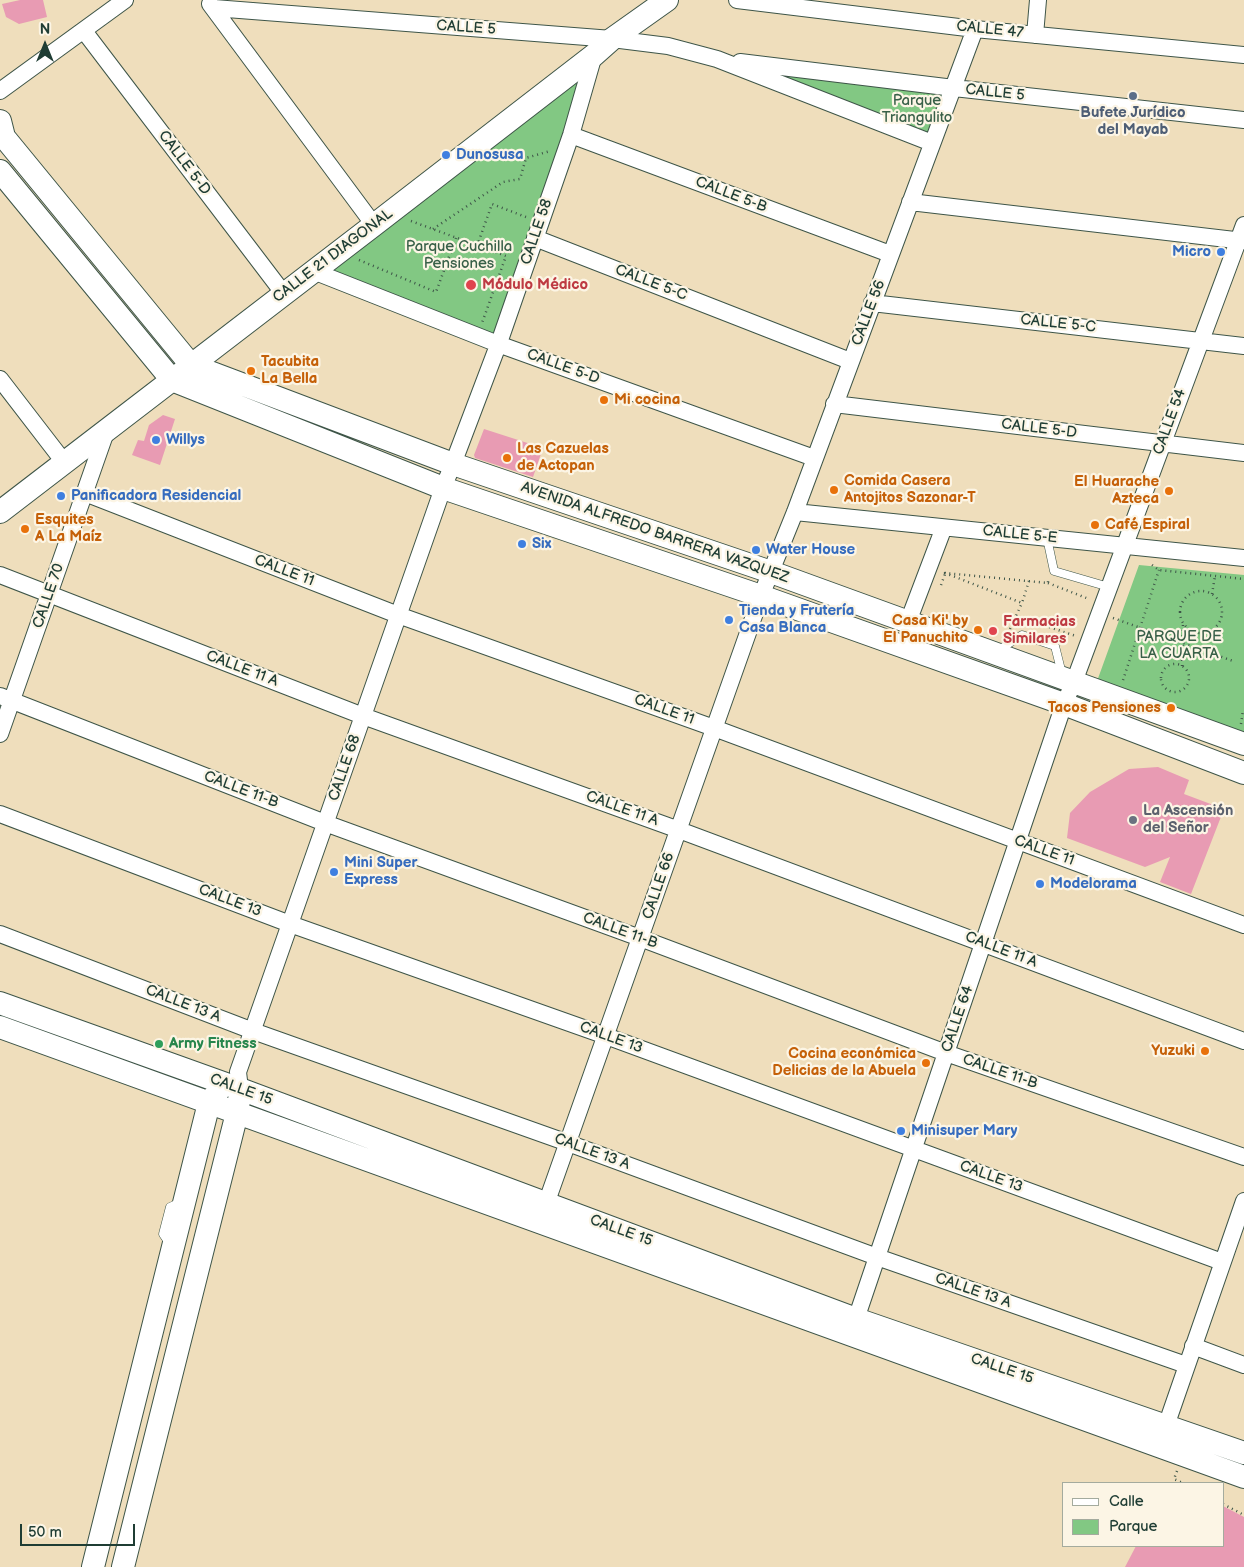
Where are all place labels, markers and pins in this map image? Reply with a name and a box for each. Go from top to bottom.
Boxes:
marker: Bufete Jurídico del Mayab [1127,90,1139,102]
place label: Bufete Jurídico del Mayab [1080,104,1186,139]
place label: Dunosusa [456,146,524,164]
marker: Dunosusa [440,149,452,161]
place label: Micro [1172,243,1211,261]
marker: Micro [1215,246,1227,258]
place label: Módulo Médico [482,276,588,294]
marker: Módulo Médico [464,278,478,292]
place label: Tacubita La Bella [261,353,319,388]
marker: Tacubita La Bella [245,365,257,377]
place label: Mi cocina [614,391,680,409]
marker: Mi cocina [598,394,610,406]
place label: Willys [166,431,205,449]
marker: Willys [150,434,162,446]
place label: Las Cazuelas de Actopan [517,440,609,475]
marker: Las Cazuelas de Actopan [501,452,513,464]
place label: Comida Casera Antojitos Sazonar-T [844,472,976,507]
place label: El Huarache Azteca [1074,473,1159,508]
marker: Comida Casera Antojitos Sazonar-T [828,484,840,496]
marker: El Huarache Azteca [1163,485,1175,497]
place label: Panificadora Residencial [71,487,241,505]
marker: Panificadora Residencial [55,490,67,502]
place label: Esquites A La Maíz [35,511,102,546]
place label: Café Espiral [1105,516,1190,534]
marker: Café Espiral [1089,519,1101,531]
marker: Esquites A La Maíz [19,523,31,535]
place label: Six [532,535,551,553]
marker: Six [516,538,528,550]
place label: Water House [766,541,855,559]
marker: Water House [750,544,762,556]
place label: Tienda y Frutería Casa Blanca [739,602,854,637]
place label: Casa Ki' by El Panuchito [883,612,968,647]
place label: Farmacias Similares [1003,613,1076,648]
marker: Tienda y Frutería Casa Blanca [723,614,735,626]
marker: Casa Ki' by El Panuchito [972,624,984,636]
marker: Farmacias Similares [987,625,999,637]
place label: Tacos Pensiones [1048,699,1161,717]
marker: Tacos Pensiones [1165,702,1177,714]
place label: La Ascensión del Señor [1143,802,1233,837]
marker: La Ascensión del Señor [1127,814,1139,826]
place label: Mini Super Express [344,854,417,889]
marker: Mini Super Express [328,866,340,878]
place label: Modelorama [1050,875,1137,893]
marker: Modelorama [1034,878,1046,890]
place label: Army Fitness [169,1035,257,1053]
marker: Army Fitness [153,1038,165,1050]
place label: Yuzuki [1151,1042,1195,1060]
place label: Cocina económica Delicias de la Abuela [772,1045,916,1080]
marker: Yuzuki [1199,1045,1211,1057]
marker: Cocina económica Delicias de la Abuela [920,1057,932,1069]
place label: Minisuper Mary [911,1122,1017,1140]
marker: Minisuper Mary [895,1125,907,1137]

